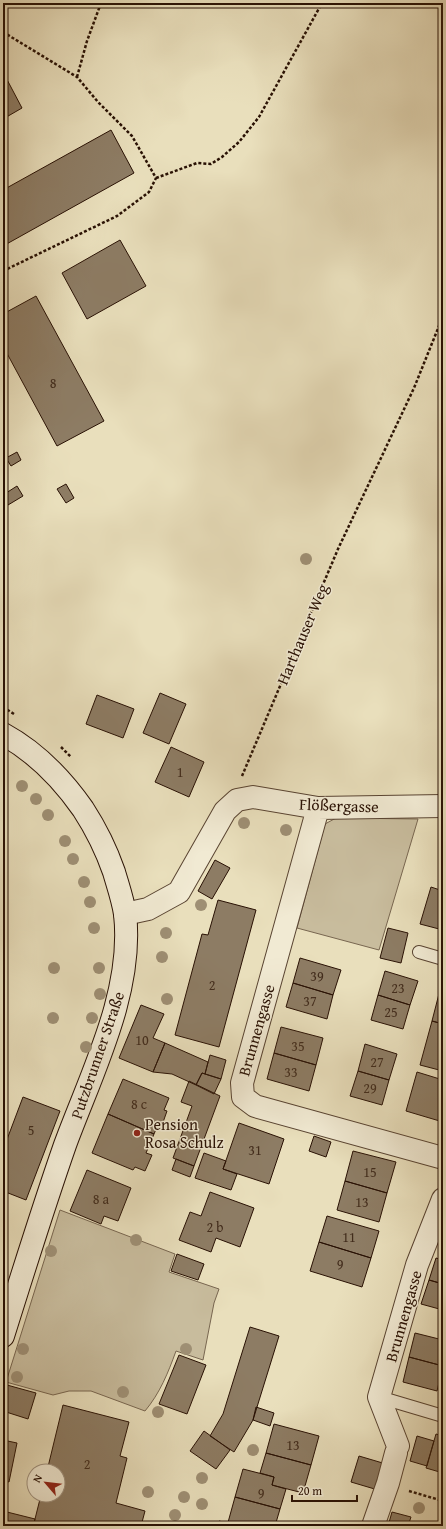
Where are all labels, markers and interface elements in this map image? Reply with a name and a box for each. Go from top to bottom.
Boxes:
house number: 8 [50,373,57,393]
street label: Harthauser Weg [270,580,334,688]
house number: 1 [177,762,183,782]
street label: Flößergasse [299,792,379,818]
house number: 39 [310,966,324,986]
house number: 2 [209,975,215,995]
house number: 23 [391,978,405,998]
street label: Brunnengasse [231,981,281,1079]
street label: Putzbrunner Straße [64,988,130,1122]
house number: 37 [303,991,317,1011]
house number: 25 [384,1002,398,1022]
house number: 10 [135,1030,149,1050]
house number: 35 [291,1036,305,1056]
house number: 27 [370,1052,384,1072]
house number: 33 [284,1062,298,1082]
house number: 29 [363,1078,377,1098]
house number: 8 c [131,1094,147,1114]
place label: Pension Rosa Schulz [145,1112,224,1154]
house number: 5 [28,1120,34,1140]
marker: Pension Rosa Schulz [132,1128,142,1138]
house number: 31 [248,1140,262,1160]
house number: 15 [363,1162,377,1182]
house number: 8 a [93,1189,110,1209]
house number: 13 [355,1192,369,1212]
house number: 2 b [206,1217,224,1237]
house number: 11 [342,1227,356,1247]
house number: 9 [337,1254,344,1274]
street label: Brunnengasse [378,1267,428,1365]
house number: 13 [286,1435,300,1455]
house number: 2 [84,1454,90,1474]
north arrow [26,1463,66,1503]
text: N [28,1471,46,1485]
scale bar [292,1477,357,1503]
text: 20 m [298,1482,322,1499]
house number: 9 [258,1483,265,1503]

